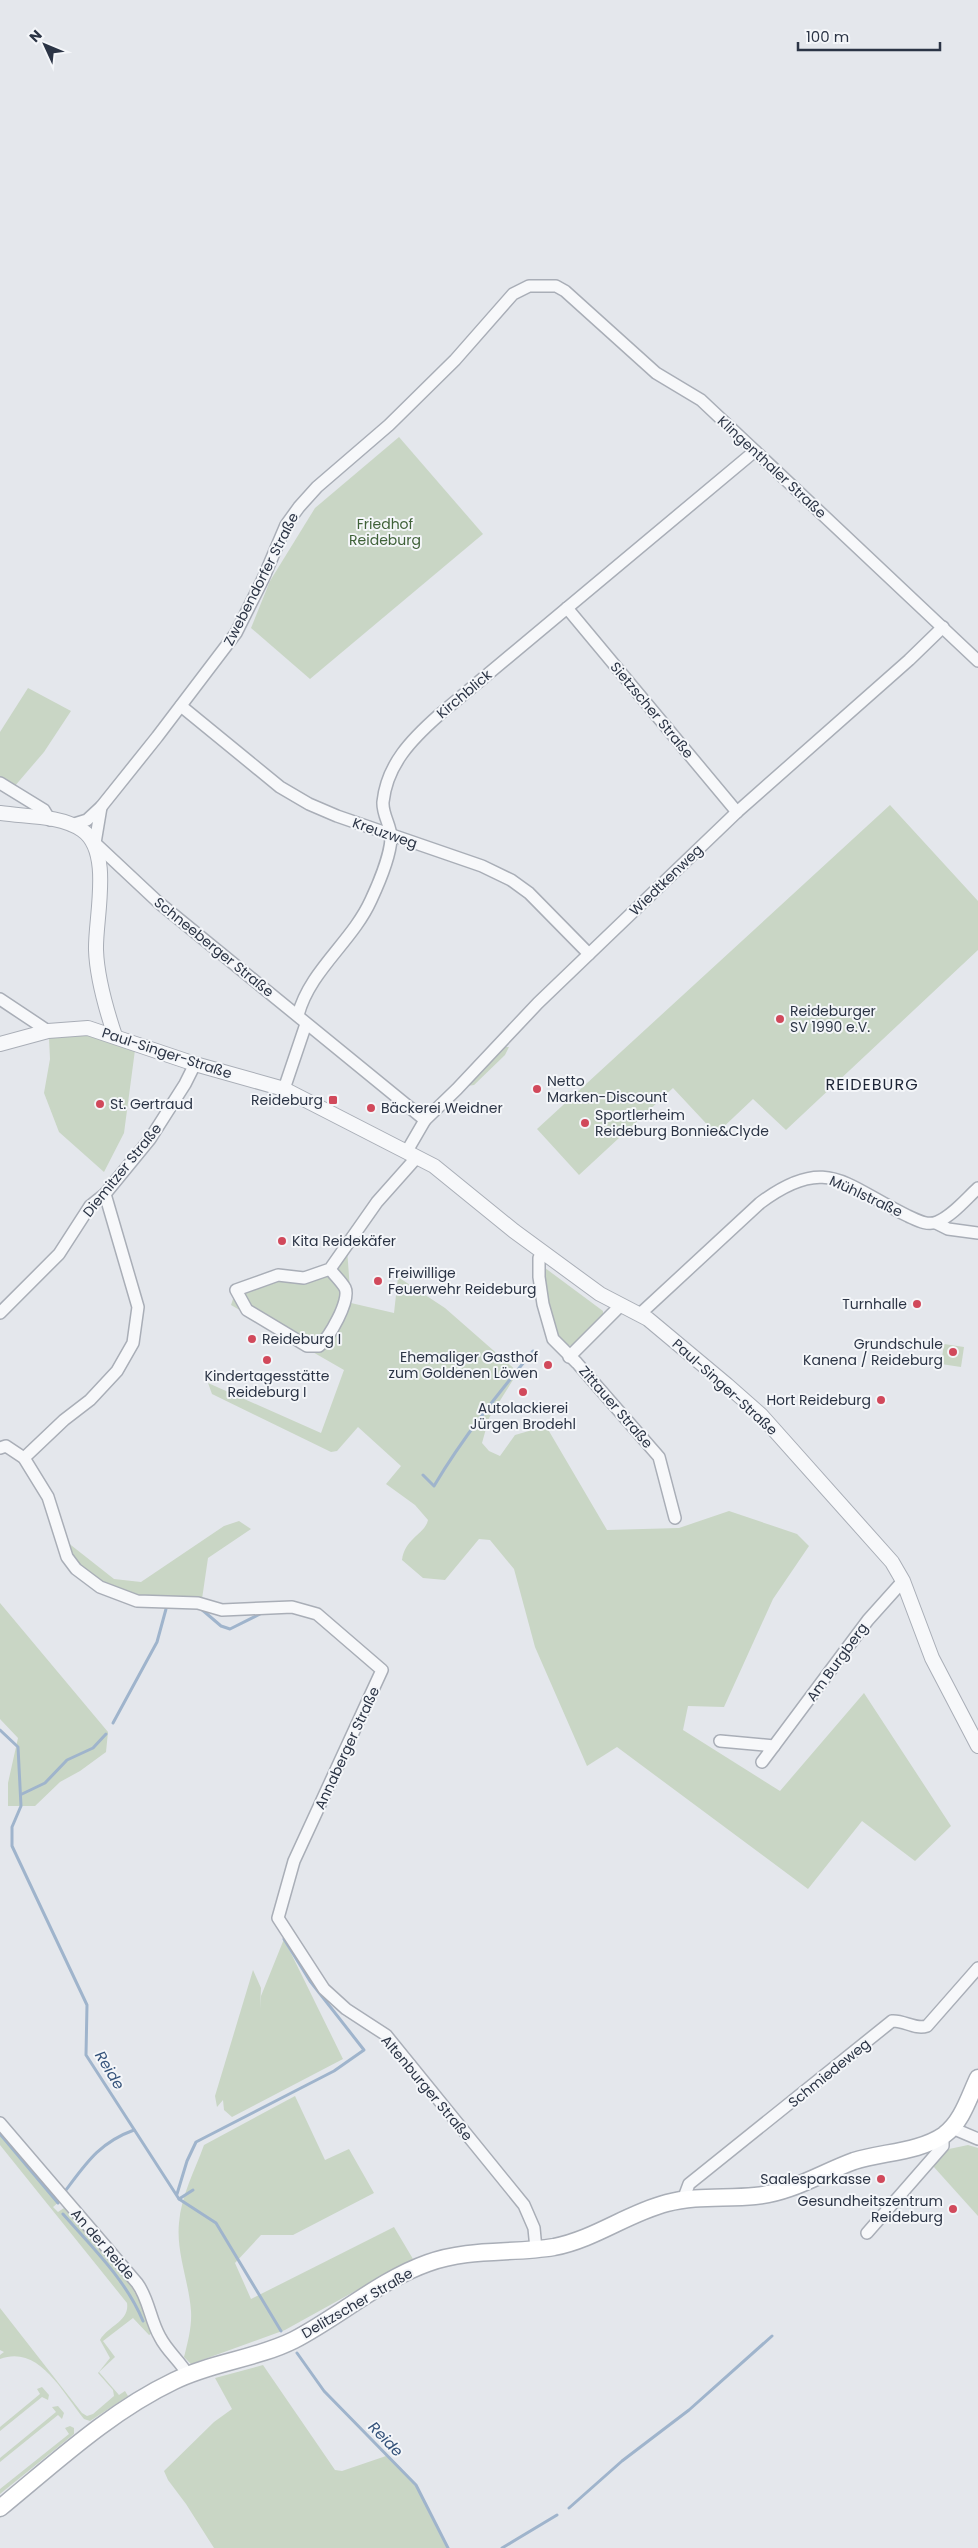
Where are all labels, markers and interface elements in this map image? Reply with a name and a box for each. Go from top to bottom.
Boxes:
north arrow [20,20,70,70]
scale bar [798,20,940,52]
text: N [25,25,46,47]
text: 100 m [806,26,849,47]
street label: Klingenthaler Straße [713,411,831,523]
street label: Zwebendorfer Straße [219,509,303,649]
park label: Friedhof Reideburg [349,514,421,550]
street label: Sietzscher Straße [606,657,699,763]
street label: Kirchblick [432,664,497,723]
street label: Kreuzweg [350,813,420,853]
street label: Wiedtkenweg [625,840,707,920]
street label: Schneeberger Straße [150,892,278,1002]
place label: Reideburger SV 1990 e.V. [790,1001,876,1037]
marker: Reideburger SV 1990 e.V. [774,1013,786,1025]
street label: Paul-Singer-Straße [99,1023,235,1084]
place label: Netto Marken-Discount [547,1071,667,1107]
district label: REIDEBURG [825,1073,919,1096]
marker: Netto Marken-Discount [531,1083,543,1095]
place label: Reideburg [251,1090,323,1110]
place label: St. Gertraud [110,1094,193,1114]
marker: Reideburg [327,1094,339,1106]
marker: St. Gertraud [94,1098,106,1110]
place label: Bäckerei Weidner [381,1098,503,1118]
marker: Bäckerei Weidner [365,1102,377,1114]
place label: Sportlerheim Reideburg Bonnie&Clyde [595,1105,769,1141]
marker: Sportlerheim Reideburg Bonnie&Clyde [579,1117,591,1129]
street label: Diemitzer Straße [78,1119,166,1221]
street label: Mühlstraße [826,1170,906,1222]
place label: Kita Reidekäfer [292,1231,396,1251]
marker: Kita Reidekäfer [276,1235,288,1247]
place label: Freiwillige Feuerwehr Reideburg [388,1263,537,1299]
marker: Freiwillige Feuerwehr Reideburg [372,1275,384,1287]
place label: Turnhalle [842,1294,907,1314]
marker: Turnhalle [911,1298,923,1310]
place label: Reideburg I [262,1329,341,1349]
marker: Reideburg I [246,1333,258,1345]
street label: Paul-Singer-Straße [668,1334,782,1440]
place label: Grundschule Kanena / Reideburg [803,1334,943,1370]
marker: Grundschule Kanena / Reideburg [947,1346,959,1358]
place label: Ehemaliger Gasthof zum Goldenen Löwen [389,1347,538,1383]
marker: Kindertagesstätte Reideburg I [261,1354,273,1366]
marker: Ehemaliger Gasthof zum Goldenen Löwen [542,1359,554,1371]
street label: Zittauer Straße [575,1361,658,1453]
place label: Kindertagesstätte Reideburg I [205,1366,330,1402]
marker: Autolackierei Jürgen Brodehl [517,1386,529,1398]
place label: Hort Reideburg [766,1390,871,1410]
marker: Hort Reideburg [875,1394,887,1406]
place label: Autolackierei Jürgen Brodehl [470,1398,576,1434]
street label: Am Burgberg [802,1619,872,1705]
street label: Annaberger Straße [310,1683,384,1813]
street label: Altenburger Straße [377,2031,477,2145]
street label: Schmiedeweg [784,2034,874,2112]
water label: Reide [90,2047,130,2093]
place label: Saalesparkasse [760,2169,871,2189]
marker: Saalesparkasse [875,2173,887,2185]
place label: Gesundheitszentrum Reideburg [798,2191,943,2227]
marker: Gesundheitszentrum Reideburg [947,2203,959,2215]
street label: An der Reide [67,2204,140,2284]
street label: Delitzscher Straße [298,2263,417,2343]
water label: Reide [364,2417,408,2461]

